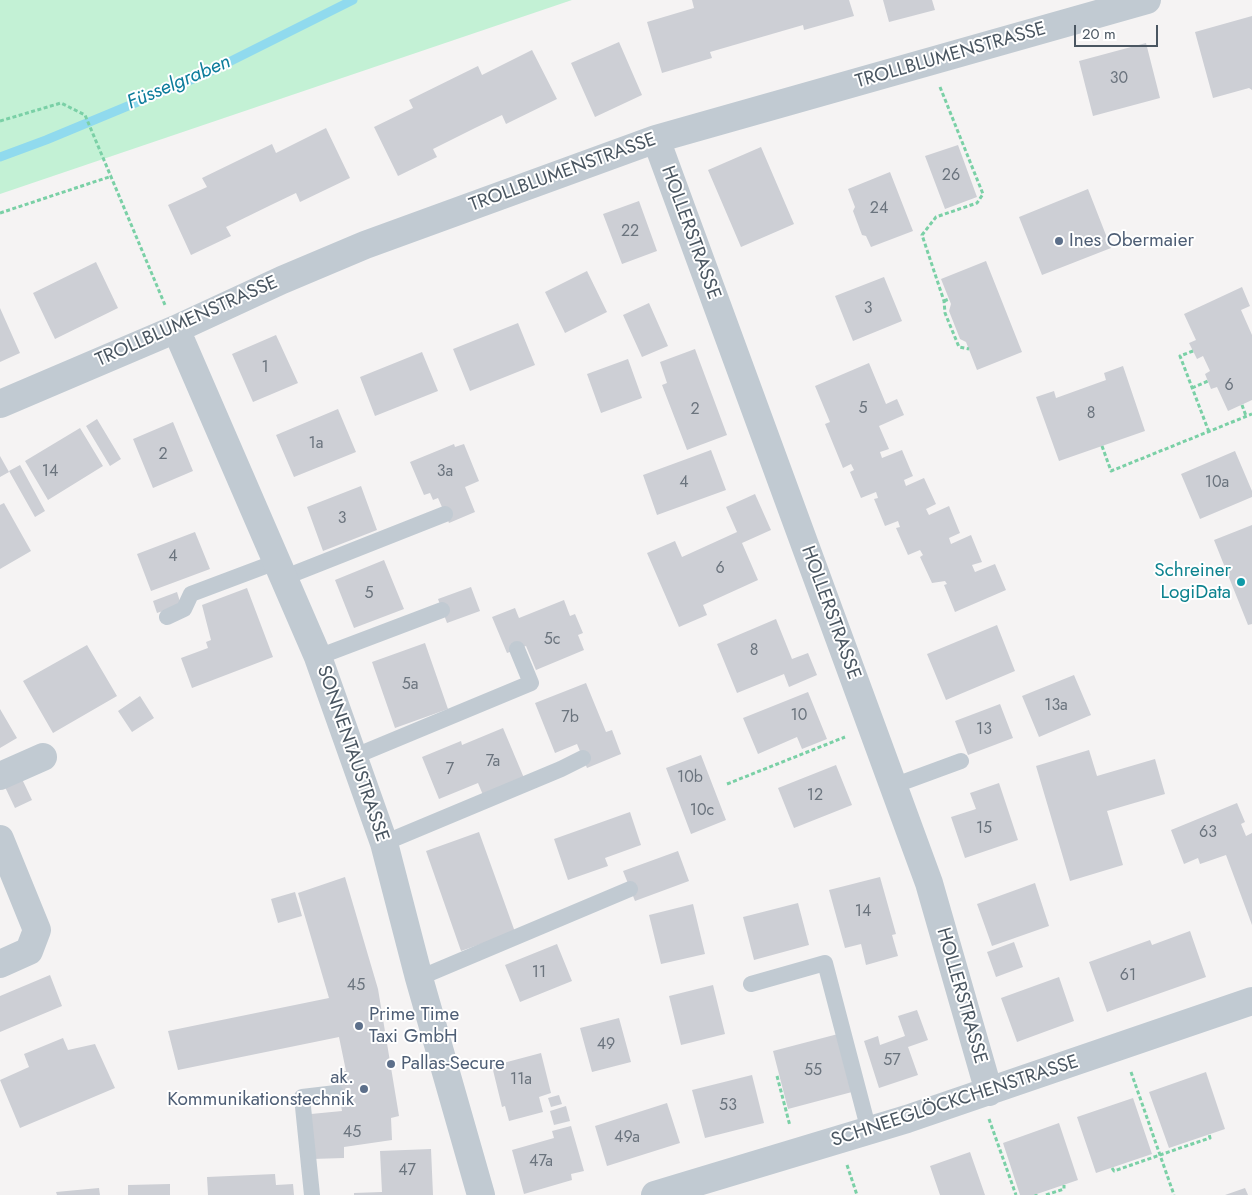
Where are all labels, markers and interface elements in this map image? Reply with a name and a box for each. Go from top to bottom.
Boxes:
scale bar [1077,15,1161,47]
street label: TROLLBLUMENSTRASSE [853,18,1049,94]
text: 20 m [1082,23,1116,45]
water label: Füsselgraben [124,50,234,116]
house number: 30 [1110,69,1128,89]
street label: TROLLBLUMENSTRASSE [467,129,659,217]
street label: HOLLERSTRASSE [655,163,725,303]
house number: 26 [942,166,960,186]
house number: 24 [870,199,888,219]
house number: 22 [621,222,639,242]
place label: Ines Obermaier [1069,230,1194,252]
marker: Ines Obermaier [1053,235,1065,247]
street label: TROLLBLUMENSTRASSE [92,272,282,372]
house number: 3 [864,299,872,319]
house number: 1 [261,358,269,378]
house number: 6 [1224,376,1234,396]
house number: 5 [858,399,868,419]
house number: 2 [690,400,700,420]
house number: 8 [1087,404,1095,424]
house number: 1a [309,434,323,454]
house number: 2 [158,445,168,465]
house number: 14 [42,462,58,482]
house number: 3a [437,462,453,482]
house number: 4 [679,473,689,493]
house number: 10a [1205,473,1229,493]
house number: 3 [338,509,346,529]
street label: HOLLERSTRASSE [795,543,865,683]
house number: 4 [168,547,178,567]
house number: 6 [715,559,725,579]
place label: Schreiner LogiData [1154,560,1231,604]
marker: Schreiner LogiData [1235,576,1247,588]
house number: 5 [364,584,374,604]
house number: 5c [544,630,560,650]
house number: 8 [750,641,758,661]
street label: SONNENTAUSTRASSE [311,663,393,845]
house number: 5a [402,675,418,695]
house number: 13a [1044,696,1068,716]
house number: 10 [791,706,807,726]
house number: 7b [561,708,579,728]
house number: 13 [976,720,992,740]
house number: 7a [486,752,500,772]
house number: 7 [446,760,454,780]
house number: 10b [677,768,703,788]
house number: 12 [807,786,823,806]
house number: 10c [690,801,714,821]
house number: 15 [976,819,992,839]
house number: 63 [1199,823,1217,843]
house number: 14 [855,902,871,922]
street label: HOLLERSTRASSE [931,925,991,1067]
house number: 11 [532,963,546,983]
house number: 61 [1120,966,1136,986]
house number: 45 [347,976,365,996]
place label: Prime Time Taxi GmbH [369,1004,459,1048]
marker: Prime Time Taxi GmbH [353,1020,365,1032]
house number: 49 [597,1035,615,1055]
street label: SCHNEEGLÖCKCHENSTRASSE [828,1051,1082,1153]
house number: 57 [883,1051,901,1071]
place label: Pallas-Secure [401,1053,505,1075]
marker: Pallas-Secure [385,1058,397,1070]
house number: 55 [804,1061,822,1081]
place label: ak. Kommunikationstechnik [167,1067,354,1111]
house number: 11a [510,1070,532,1090]
marker: ak. Kommunikationstechnik [358,1083,370,1095]
house number: 53 [719,1096,737,1116]
house number: 45 [343,1123,361,1143]
house number: 49a [614,1128,640,1148]
house number: 47a [529,1152,553,1172]
house number: 47 [398,1161,416,1181]

